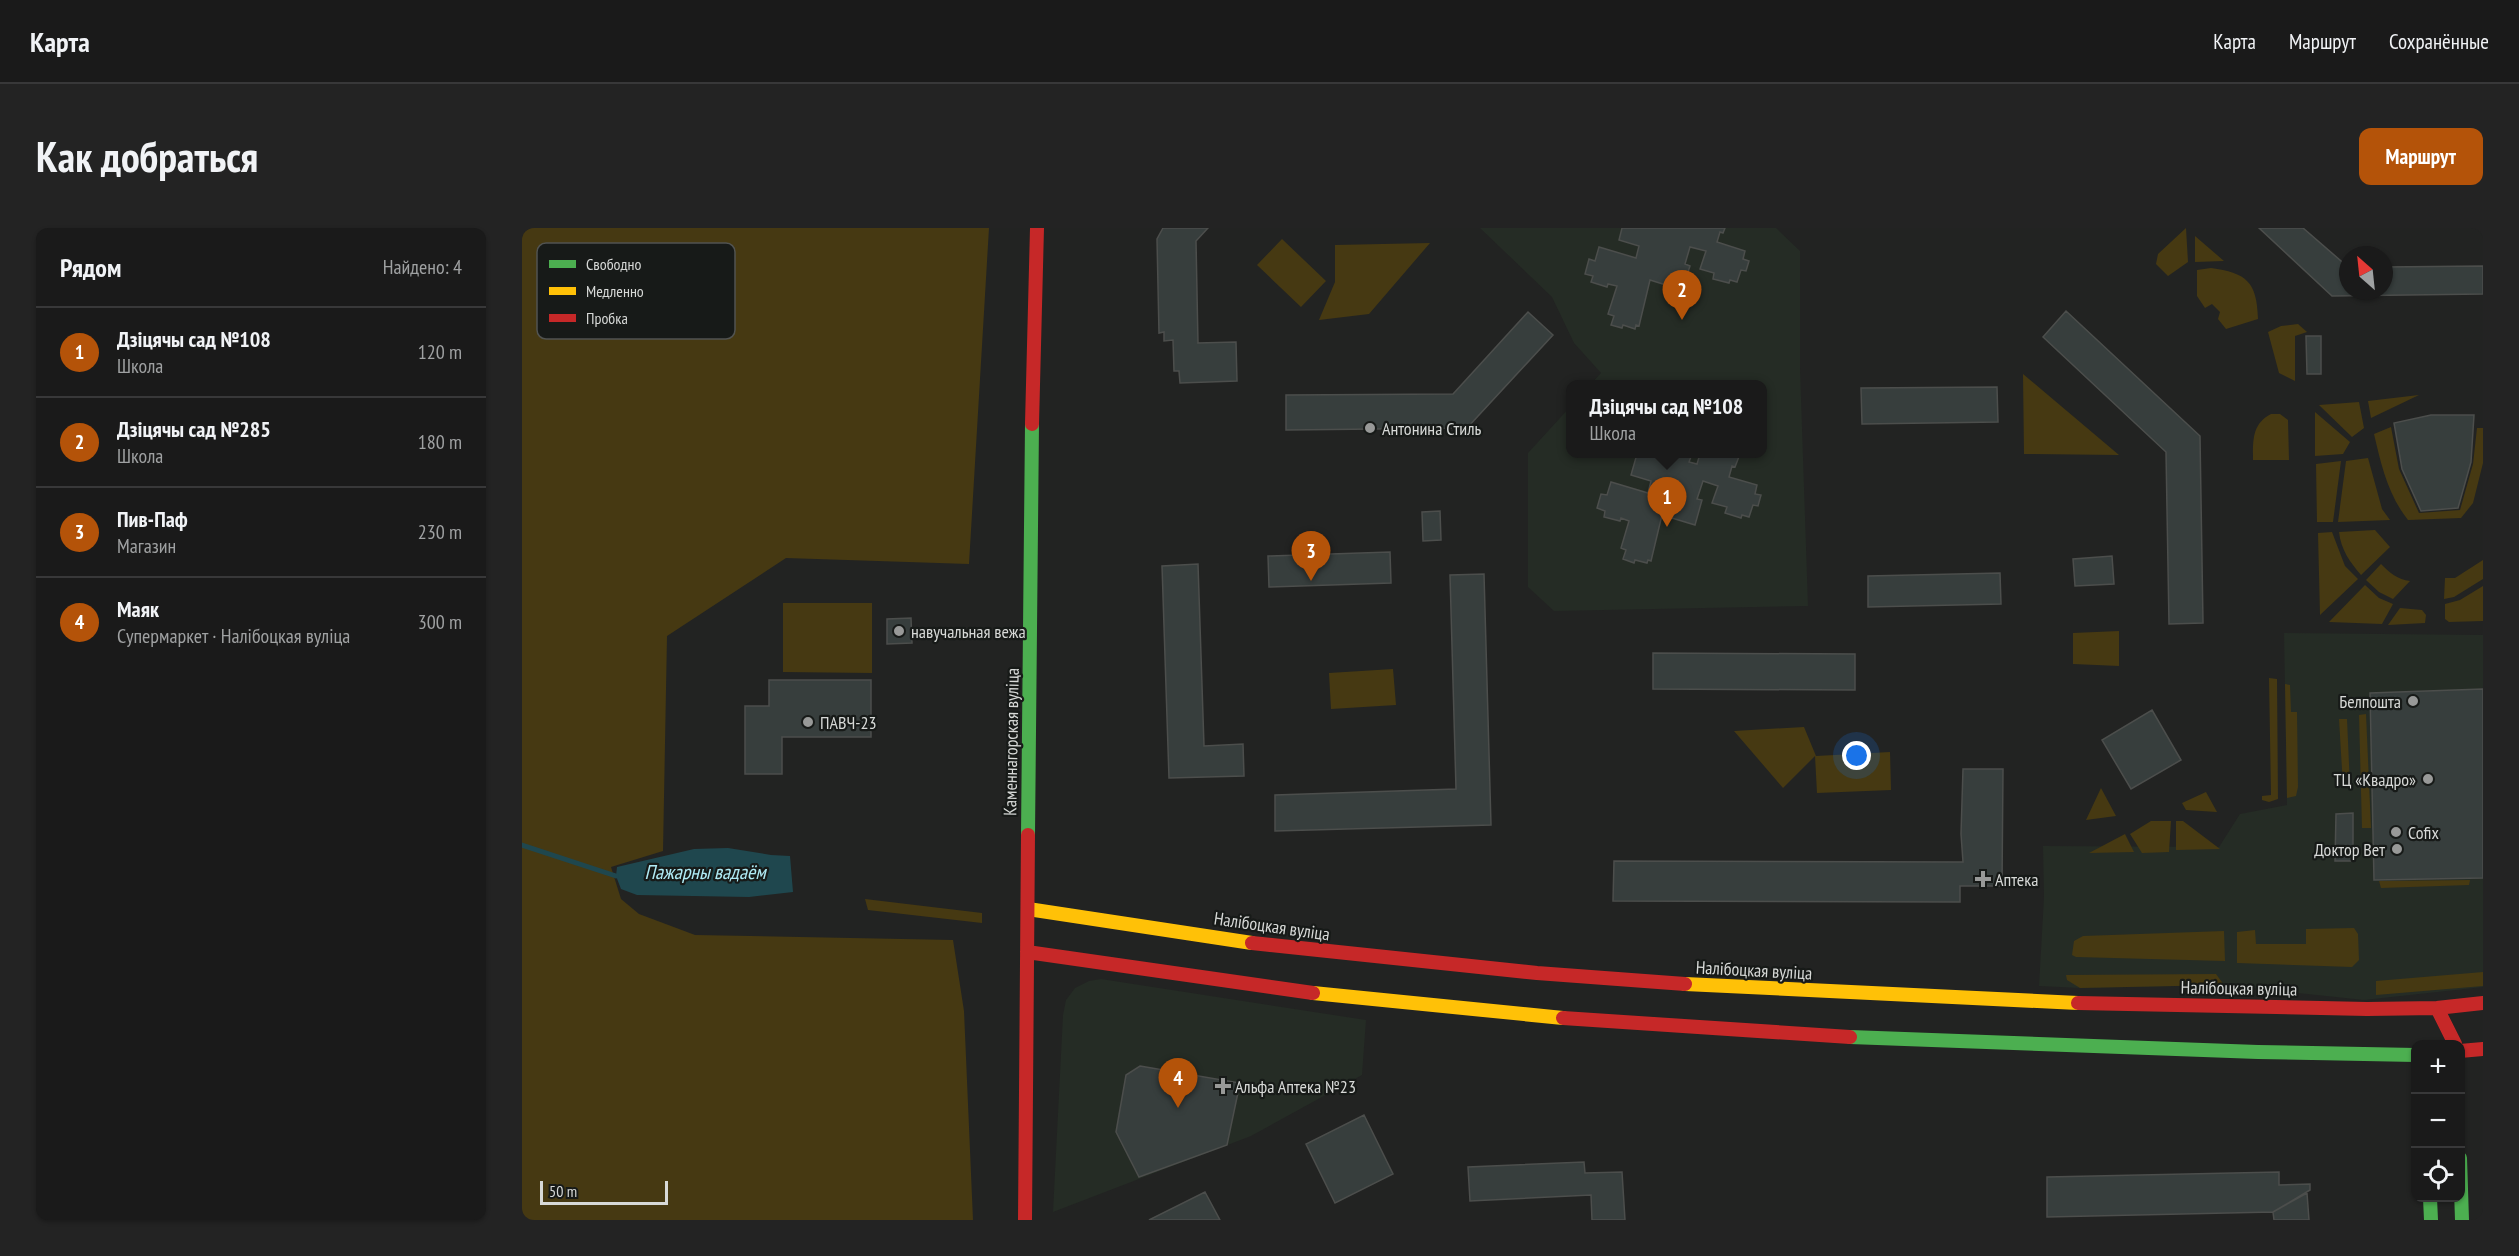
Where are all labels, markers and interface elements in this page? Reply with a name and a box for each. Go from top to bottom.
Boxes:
text: Карта [30,23,90,60]
text: Карта [2213,28,2256,55]
text: Маршрут [2289,28,2356,55]
text: Сохранённые [2389,28,2489,55]
button: Маршрут [2359,128,2483,185]
text: Как добраться [36,129,258,184]
legend [537,243,735,339]
north arrow [2339,246,2393,300]
text: Рядом [60,251,121,284]
text: Найдено: 4 [383,254,462,280]
text: Свободно [586,254,641,274]
pin: 2 [1662,270,1702,320]
text: Медленно [586,281,644,301]
text: Пробка [586,308,628,328]
text: Дзіцячы сад №108 [117,325,271,353]
text: 1 [75,339,84,365]
text: 120 m [418,339,462,365]
text: Школа [117,353,163,379]
popup [1566,380,1767,458]
text: Дзіцячы сад №108 [1590,392,1743,420]
text: Дзіцячы сад №285 [117,415,271,443]
place label: Антонина Стиль [1382,417,1482,440]
text: Школа [1590,420,1636,446]
marker: Антонина Стиль [1363,421,1377,435]
text: 2 [75,429,84,455]
text: 180 m [418,429,462,455]
text: Школа [117,443,163,469]
pin: 1 [1648,478,1686,527]
text: Пив-Паф [117,505,188,533]
text: 3 [75,519,84,545]
text: 230 m [418,519,462,545]
pin: 3 [1292,532,1330,581]
text: Магазин [117,533,176,559]
text: Маяк [117,595,159,623]
text: 4 [75,609,84,635]
text: 300 m [418,609,462,635]
place label: навучальная вежа [911,620,1026,643]
text: Супермаркет · Налібоцкая вуліца [117,623,350,649]
marker: навучальная вежа [892,624,906,638]
street label: Каменнагорская вуліца [998,668,1024,816]
place label: Белпошта [2339,690,2401,713]
marker: Белпошта [2406,694,2420,708]
place label: ПАВЧ-23 [820,711,877,734]
marker: ПАВЧ-23 [801,715,815,729]
your location [1842,741,1871,770]
place label: ТЦ «Квадро» [2333,768,2416,791]
marker: ТЦ «Квадро» [2421,772,2435,786]
place label: Cofix [2408,821,2439,844]
marker: Cofix [2389,825,2403,839]
place label: Доктор Вет [2314,838,2385,861]
marker: Доктор Вет [2390,842,2404,856]
water label: Пажарны вадаём [644,859,767,885]
place label: Аптека [1995,868,2038,891]
marker: Аптека [1976,872,1990,886]
street label: Налібоцкая вуліца [1213,906,1331,946]
street label: Налібоцкая вуліца [1695,955,1813,985]
street label: Налібоцкая вуліца [2180,975,2298,1001]
map controls [2411,1040,2465,1202]
button: + [2411,1040,2465,1094]
pin: 4 [1158,1058,1198,1108]
place label: Альфа Аптека №23 [1235,1075,1356,1098]
marker: Альфа Аптека №23 [1216,1079,1230,1093]
button: − [2411,1094,2465,1148]
button: locate [2411,1148,2465,1202]
scale bar [540,1178,668,1206]
text: 50 m [549,1181,577,1201]

